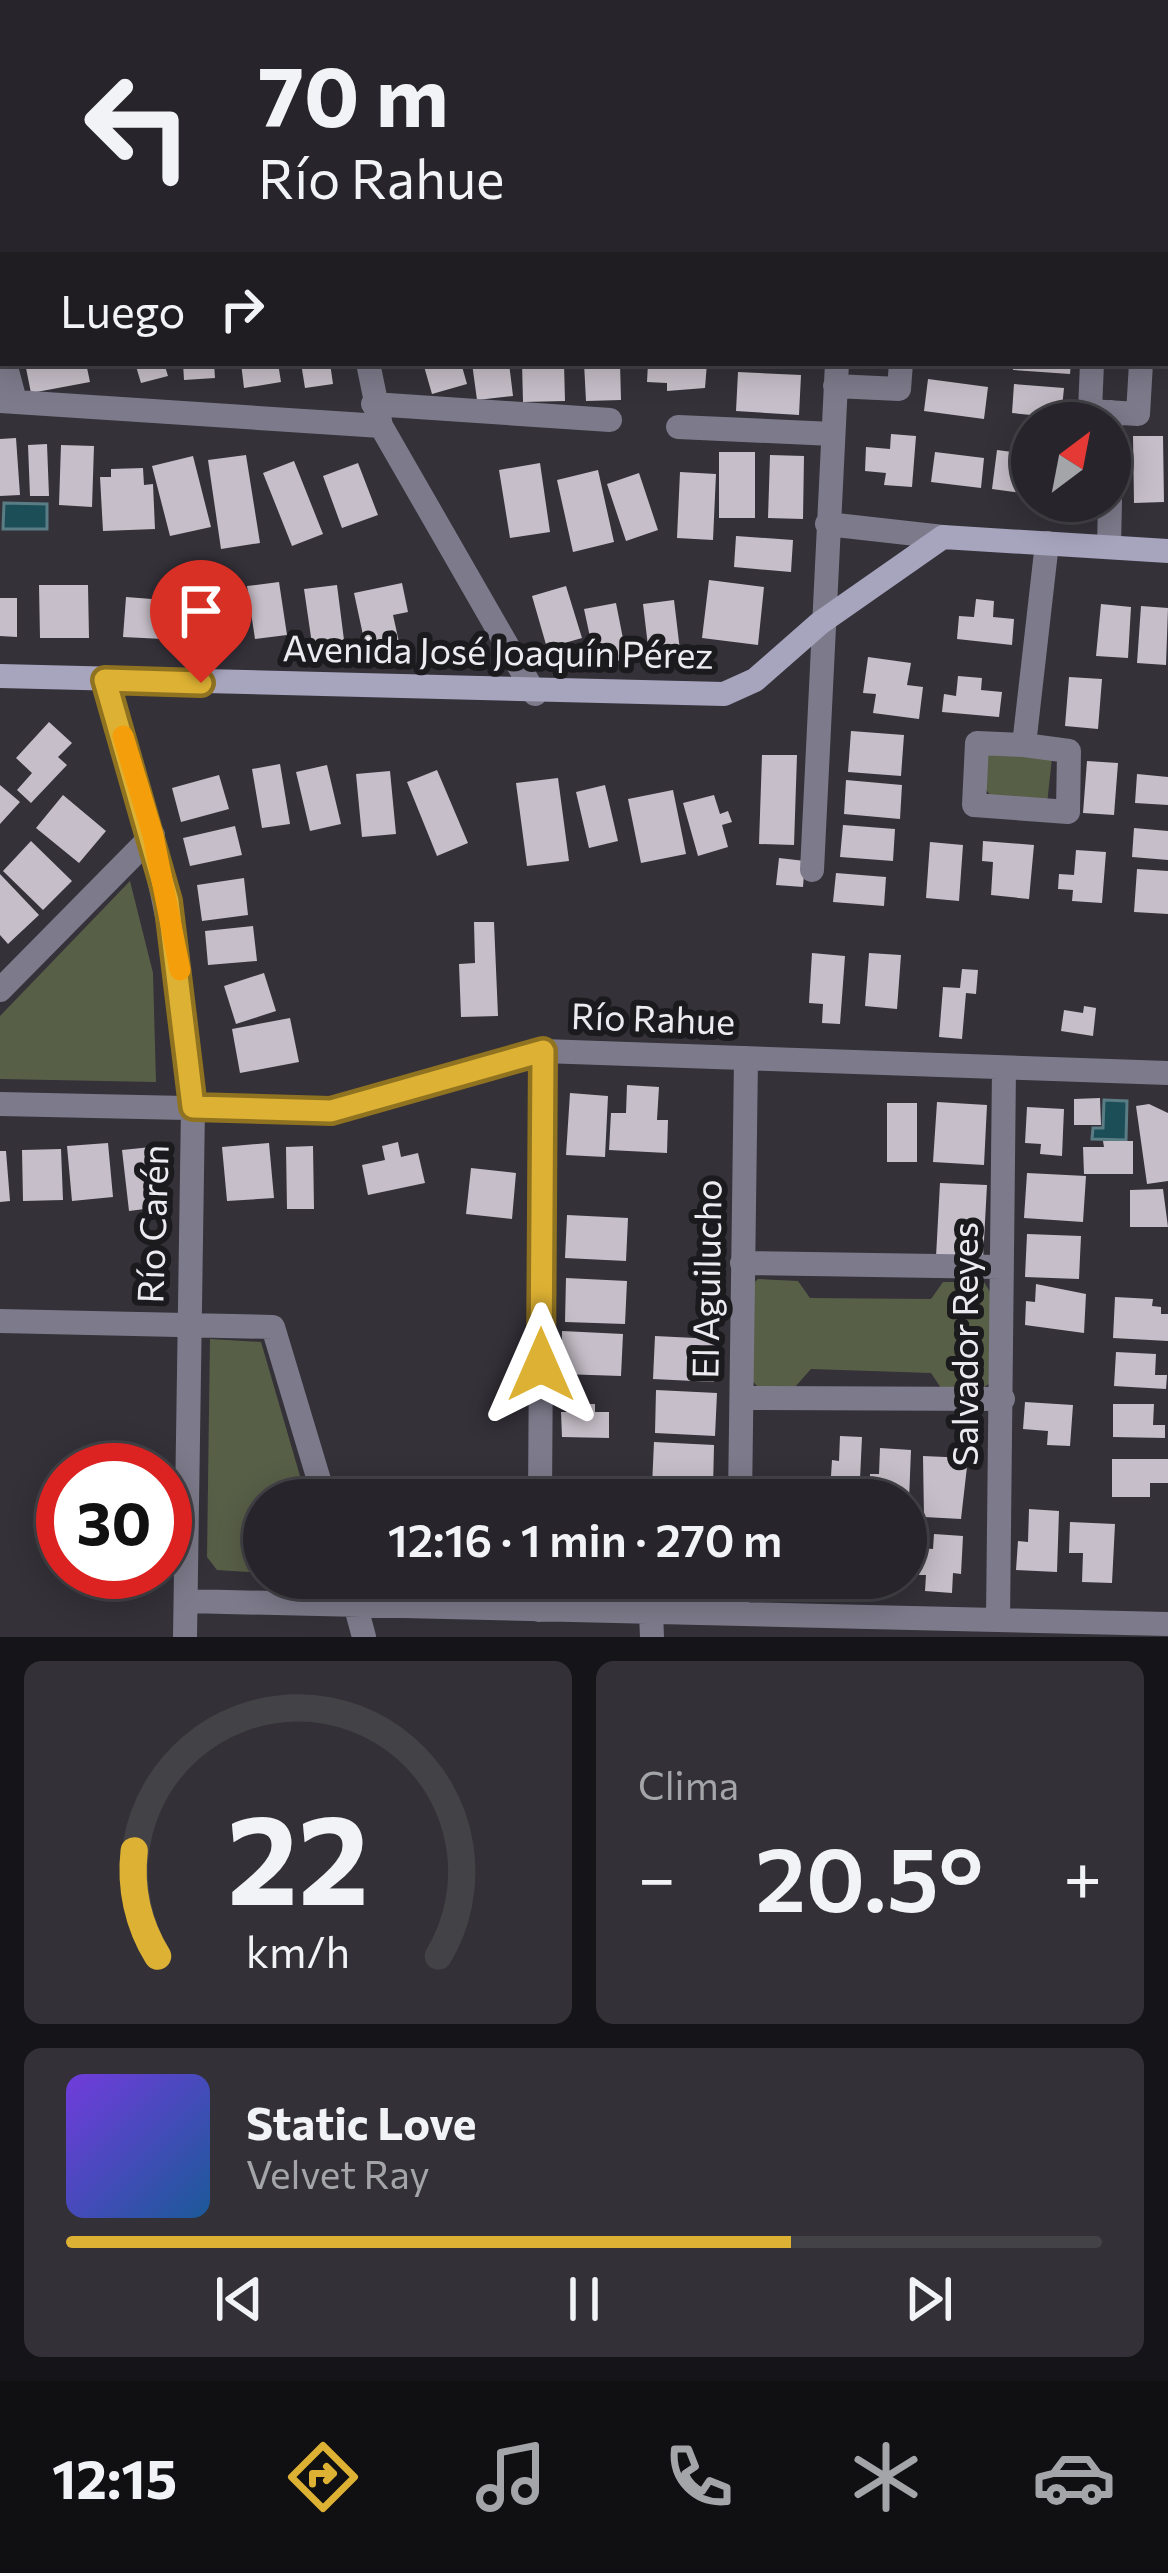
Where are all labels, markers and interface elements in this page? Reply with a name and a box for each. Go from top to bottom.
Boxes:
text: 70 m [258,42,449,144]
icon: left [60,48,216,204]
text: Río Rahue [258,144,505,210]
icon: right [209,276,275,342]
text: Luego [60,282,185,337]
north arrow [1011,402,1131,522]
map controls [1011,402,1131,522]
pin [150,560,252,683]
icon: arrive [168,578,234,644]
street label: Avenida José Joaquín Pérez [282,624,714,676]
street label: Río Rahue [570,992,736,1042]
street label: Río Carén [126,1144,176,1304]
street label: El Aguilucho [681,1179,729,1379]
street label: Salvador Reyes [941,1222,985,1466]
position arrow [478,1302,604,1428]
speed limit sign: 30 [36,1443,192,1599]
text: 12:16 · 1 min · 270 m [388,1511,782,1566]
text: Clima [638,1760,739,1808]
text: 22 [227,1778,369,1931]
text: 20.5° [755,1820,983,1931]
text: − [638,1835,676,1916]
text: + [1063,1835,1102,1916]
text: km/h [246,1923,350,1976]
text: Static Love [246,2094,476,2149]
text: Velvet Ray [246,2149,430,2197]
icon: previous [206,2266,272,2332]
icon: pause [551,2266,617,2332]
icon: next [896,2266,962,2332]
icon: directions [281,2435,365,2519]
icon: music [469,2435,553,2519]
icon: phone [657,2435,741,2519]
icon: climate [844,2435,928,2519]
icon: car [1032,2435,1116,2519]
text: 12:15 [52,2444,177,2510]

